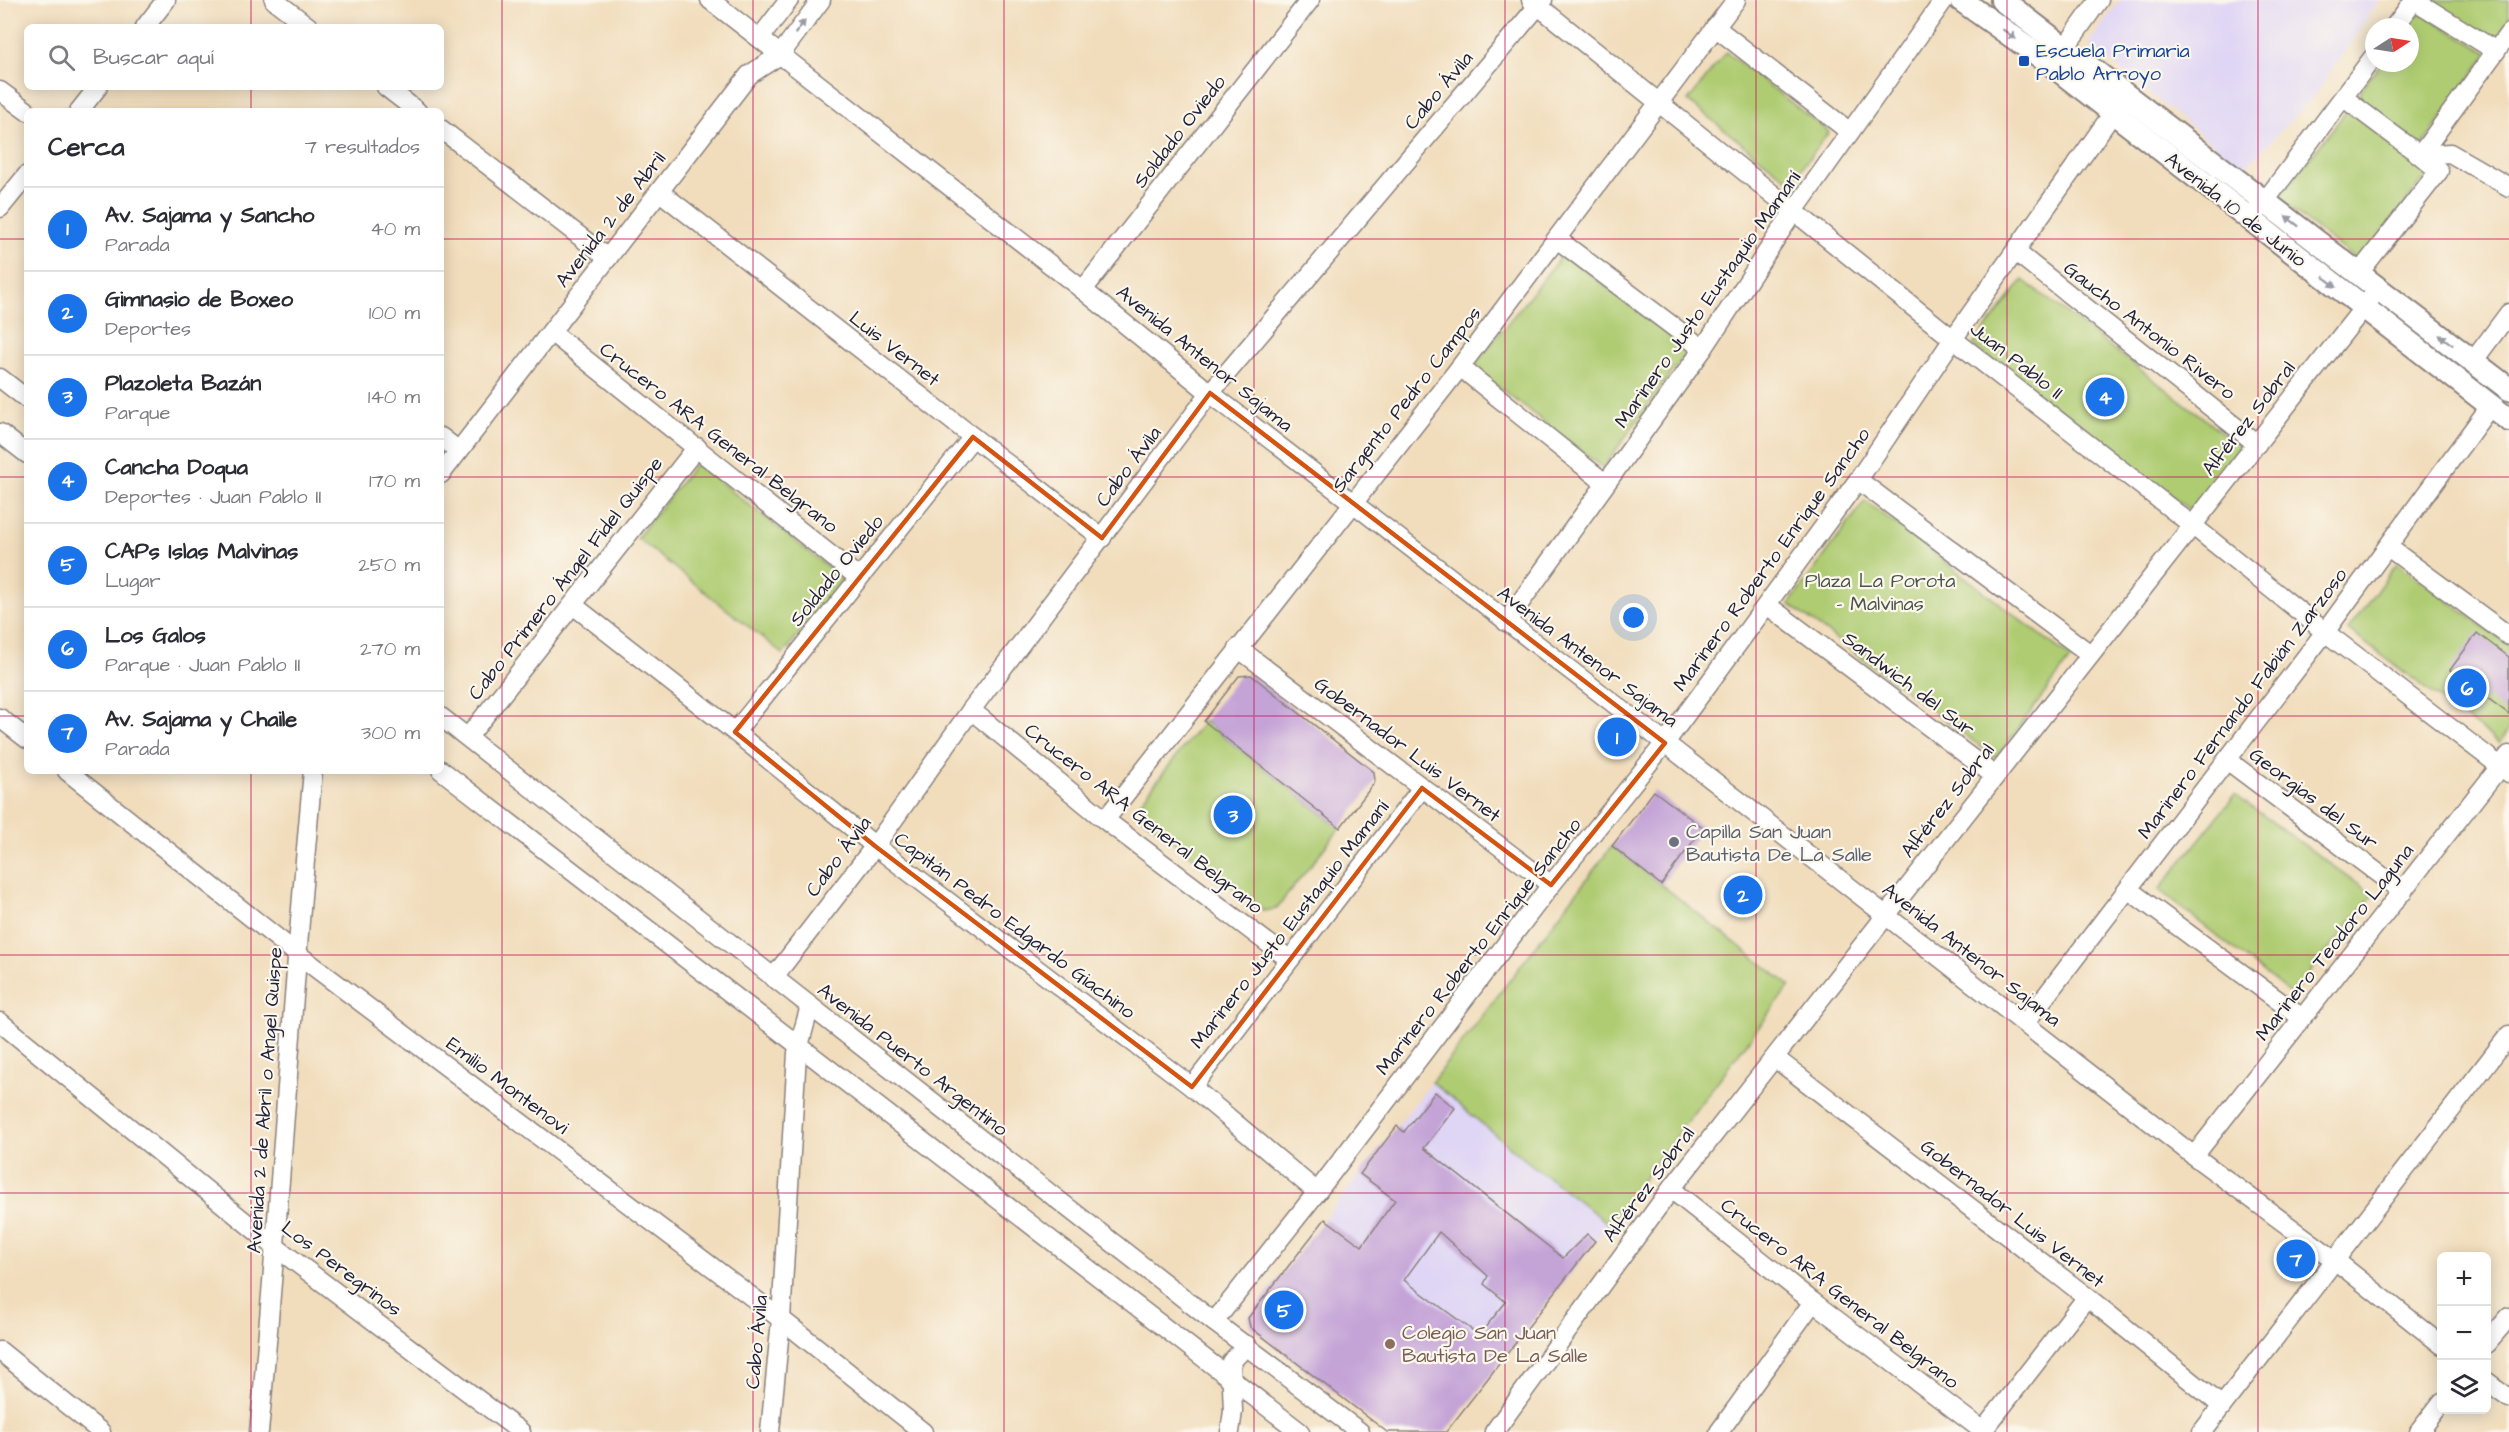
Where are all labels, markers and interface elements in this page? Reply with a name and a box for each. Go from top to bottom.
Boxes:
north arrow [2365,18,2419,72]
one-way arrow [794,20,806,35]
search box [24,24,444,90]
one-way arrow [2001,28,2017,39]
place label: Escuela Primaria Pablo Arroyo [2036,37,2190,89]
icon: search [45,41,78,74]
text: Buscar aquí [93,42,214,73]
street label: Cabo Ávila [1398,46,1480,136]
marker: Escuela Primaria Pablo Arroyo [2017,54,2031,68]
street label: Soldado Oviedo [1127,69,1233,194]
text: Cerca [48,129,125,165]
text: 7 resultados [305,133,420,161]
street label: Avenida 2 de Abril [549,146,673,293]
street label: Avenida 10 de Junio [2159,146,2312,274]
street label: Marinero Justo Eustaquio Mamaní [1608,165,1808,434]
text: Av. Sajama y Sancho [105,200,314,231]
one-way arrow [2284,214,2300,227]
text: 1 [66,215,69,243]
text: 40 m [370,215,420,243]
text: Parada [105,231,170,259]
street label: Gaucho Antonio Rivero [2058,255,2241,407]
one-way arrow [2322,275,2337,287]
street label: Avenida Antenor Sajama [1110,279,1299,439]
text: Gimnasio de Boxeo [105,284,293,315]
text: 2 [62,299,73,327]
text: 100 m [369,299,420,327]
street label: Sargento Pedro Campos [1325,301,1489,499]
street label: Luis Vernet [843,304,946,393]
text: Deportes [105,315,191,343]
street label: Juan Pablo II [1964,315,2069,406]
one-way arrow [2439,334,2454,346]
street label: Crucero ARA General Belgrano [593,336,844,541]
street label: Alférez Sobral [2195,356,2302,482]
text: Plazoleta Bazán [105,368,261,399]
pin: 4 [2086,374,2124,420]
text: 3 [62,383,73,411]
text: 140 m [368,383,420,411]
text: Parque [105,399,170,427]
street label: Cabo Ávila [1089,420,1168,513]
street label: Marinero Roberto Enrique Sancho [1666,422,1877,697]
street label: Cabo Primero Ángel Fidel Quispe [462,451,671,707]
text: Cancha Doqua [105,452,248,483]
text: 4 [61,467,74,495]
text: 170 m [369,467,420,495]
text: Deportes · Juan Pablo II [105,483,322,511]
street label: Soldado Oviedo [783,509,891,632]
text: CAPs Islas Malvinas [105,536,298,567]
text: 5 [60,551,75,579]
text: 250 m [358,551,420,579]
street label: Marinero Fernando Fabián Zarzoso [2131,562,2354,845]
text: Lugar [105,567,161,595]
park label: Plaza La Porota - Malvinas [1805,567,1955,618]
street label: Avenida Antenor Sajama [1491,579,1684,734]
your location [1619,603,1648,632]
text: Los Galos [105,620,206,651]
street label: Sandwich del Sur [1836,625,1980,743]
text: 6 [61,635,74,663]
text: 270 m [360,635,420,663]
text: Parque · Juan Pablo II [105,651,301,679]
pin: 6 [2448,666,2486,710]
street label: Gobernador Luis Vernet [1308,670,1507,829]
text: Av. Sajama y Chaile [105,704,297,735]
pin: 1 [1598,714,1636,760]
street label: Crucero ARA General Belgrano [1018,717,1269,922]
text: 7 [61,719,74,747]
text: 300 m [361,719,420,747]
text: Parada [105,735,170,763]
street label: Alférez Sobral [1894,738,2001,864]
street label: Georgias del Sur [2243,741,2384,857]
pin: 3 [1214,792,1252,838]
street label: Marinero Justo Eustaquio Mamaní [1184,794,1396,1055]
street label: Cabo Ávila [799,810,878,903]
street label: Marinero Roberto Enrique Sancho [1369,812,1588,1081]
place label: Capilla San Juan Bautista De La Salle [1686,818,1872,869]
street label: Capitán Pedro Edgardo Giachino [887,826,1141,1027]
marker: Capilla San Juan Bautista De La Salle [1667,835,1681,849]
street label: Marinero Teodoro Laguna [2249,838,2421,1048]
pin: 2 [1724,872,1762,918]
street label: Avenida Antenor Sajama [1876,876,2067,1034]
street label: Avenida 2 de Abril o Angel Quispe [240,946,291,1254]
street label: Avenida Puerto Argentino [811,976,1014,1144]
street label: Emilio Montenovi [440,1030,575,1141]
street label: Alférez Sobral [1596,1121,1702,1248]
street label: Gobernador Luis Vernet [1914,1133,2111,1295]
street label: Crucero ARA General Belgrano [1714,1192,1965,1397]
street label: Los Peregrinos [275,1214,407,1324]
pin: 7 [2276,1236,2316,1282]
map controls [2437,1252,2491,1414]
button: + [2437,1252,2491,1306]
pin: 5 [1264,1288,1304,1332]
street label: Cabo Ávila [739,1294,775,1390]
button: − [2437,1306,2491,1360]
place label: Colegio San Juan Bautista De La Salle [1402,1319,1588,1370]
marker: Colegio San Juan Bautista De La Salle [1383,1337,1397,1351]
button: layers [2437,1360,2491,1414]

